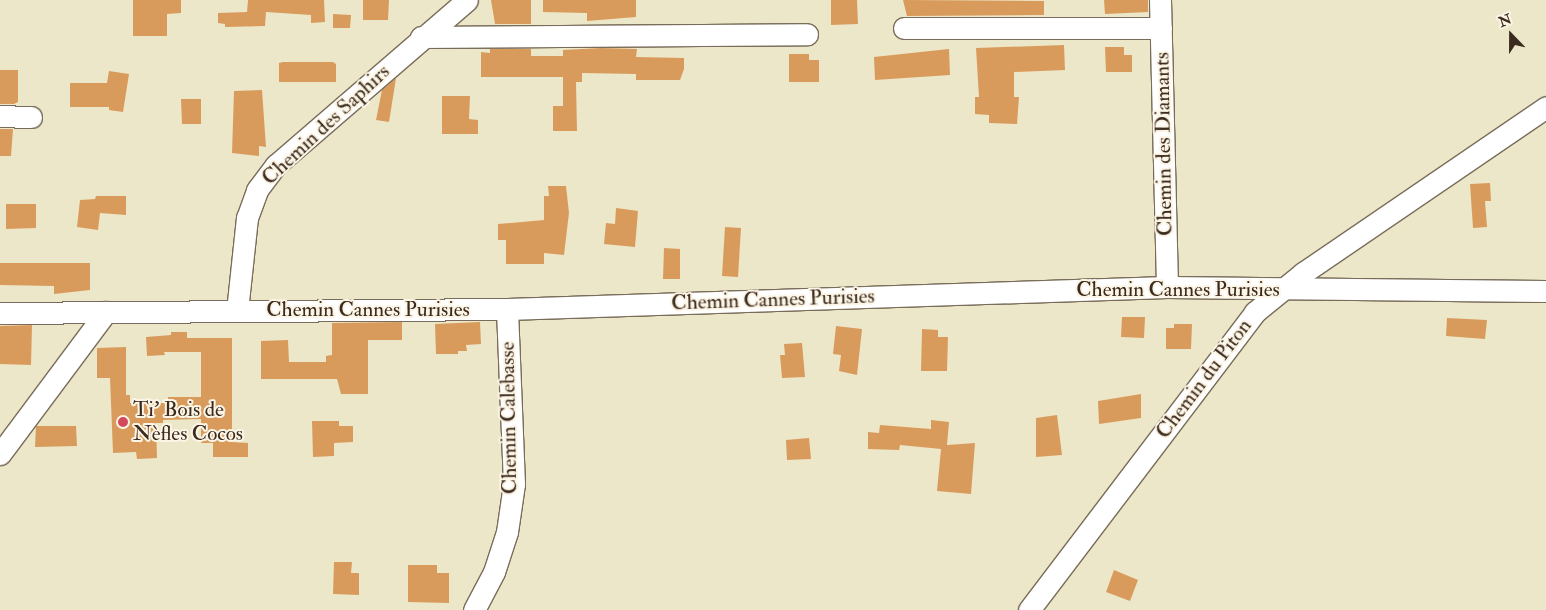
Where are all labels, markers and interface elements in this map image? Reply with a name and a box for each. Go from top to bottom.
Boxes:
north arrow [1486,10,1536,60]
text: N [1496,10,1514,31]
street label: Chemin des Diamants [1150,52,1178,236]
street label: Chemin des Saphirs [257,59,395,191]
street label: Chemin Cannes Purisies [1076,277,1280,303]
street label: Chemin Cannes Purisies [671,284,875,316]
street label: Chemin Cannes Purisies [266,297,470,323]
street label: Chemin du Piton [1151,314,1257,444]
street label: Chemin Calebasse [495,342,523,494]
place label: Ti' Bois de Nèfles Cocos [133,397,243,447]
marker: Ti' Bois de Nèfles Cocos [117,416,129,428]

